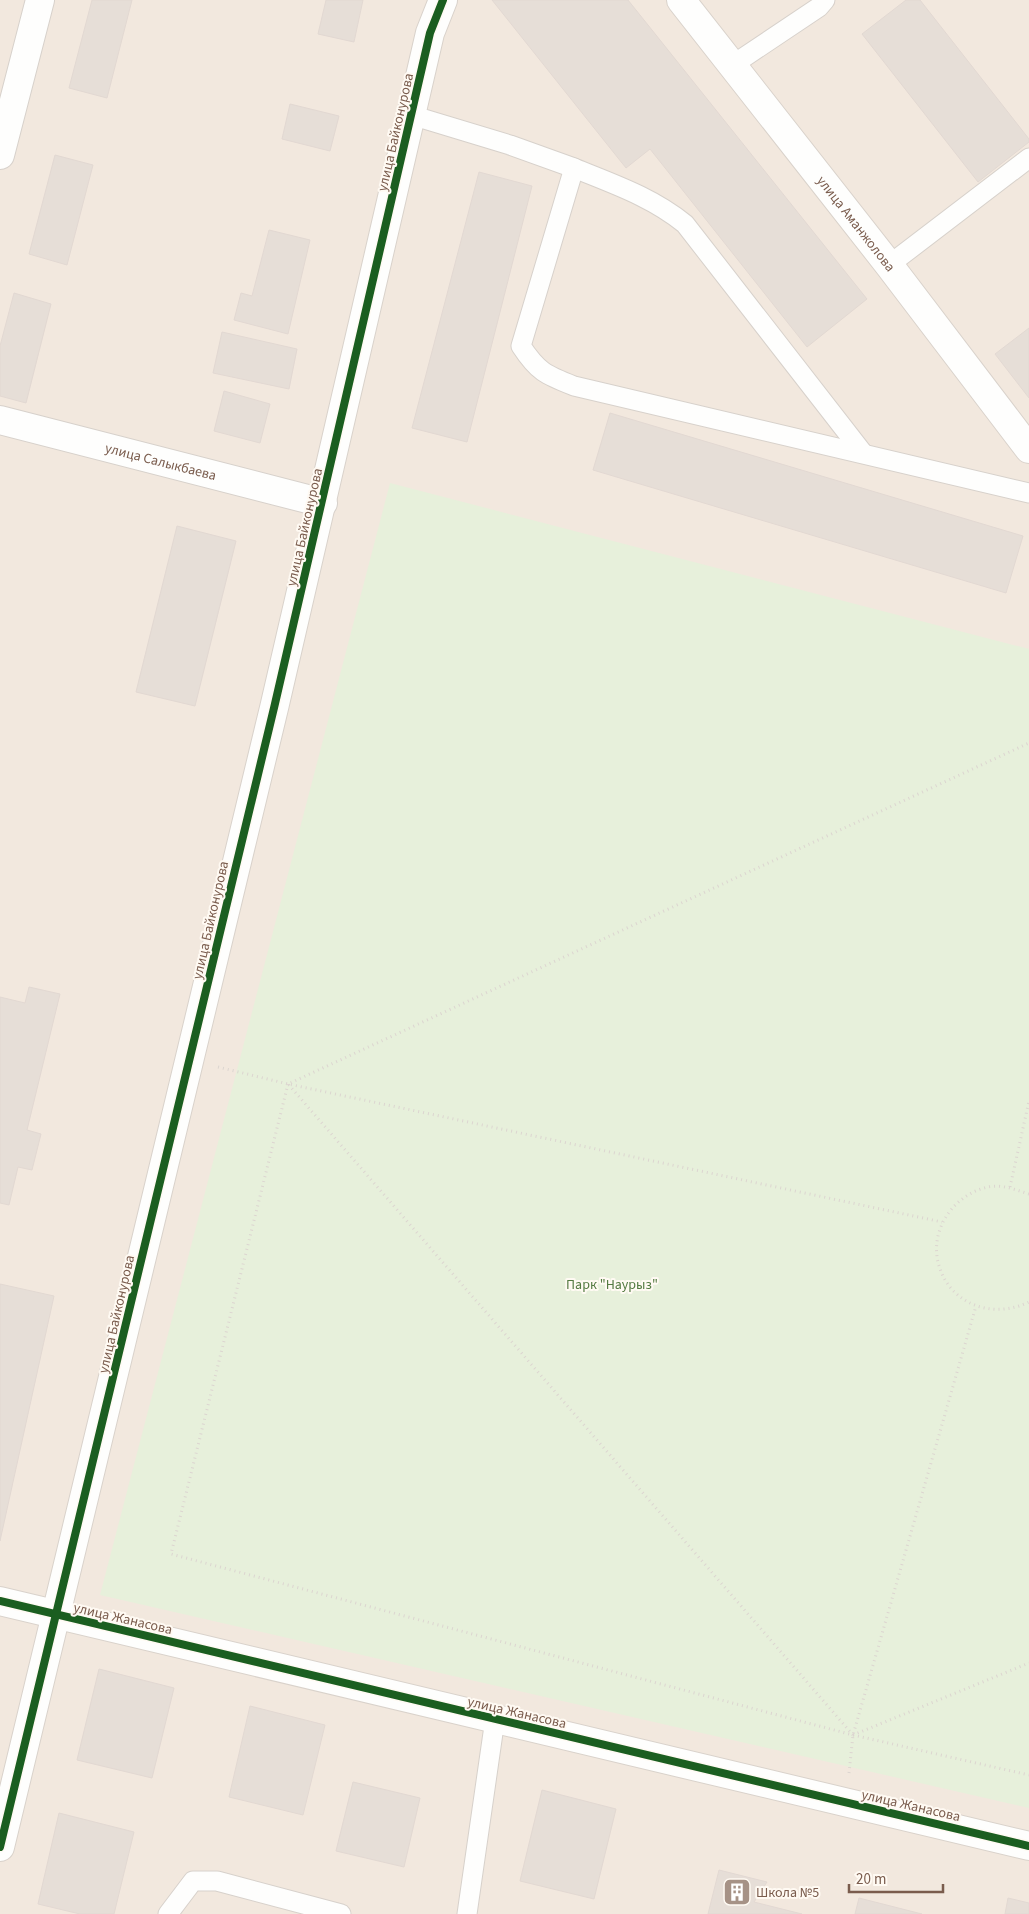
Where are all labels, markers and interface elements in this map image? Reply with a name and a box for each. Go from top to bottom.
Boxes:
street label: улица Байконурова [373,71,419,193]
street label: улица Аманжолова [812,172,900,276]
street label: улица Салыкбаева [103,438,218,486]
street label: улица Байконурова [282,466,328,588]
street label: улица Байконурова [188,859,234,981]
street label: улица Байконурова [94,1253,140,1375]
park label: Парк "Наурыз" [566,1275,658,1295]
street label: улица Жанасова [71,1598,174,1640]
street label: улица Жанасова [465,1692,568,1734]
street label: улица Жанасова [859,1785,962,1827]
scale bar [849,1862,943,1894]
text: 20 m [856,1869,886,1890]
building icon: Школа №5 [722,1877,752,1907]
place label: Школа №5 [756,1883,819,1903]

